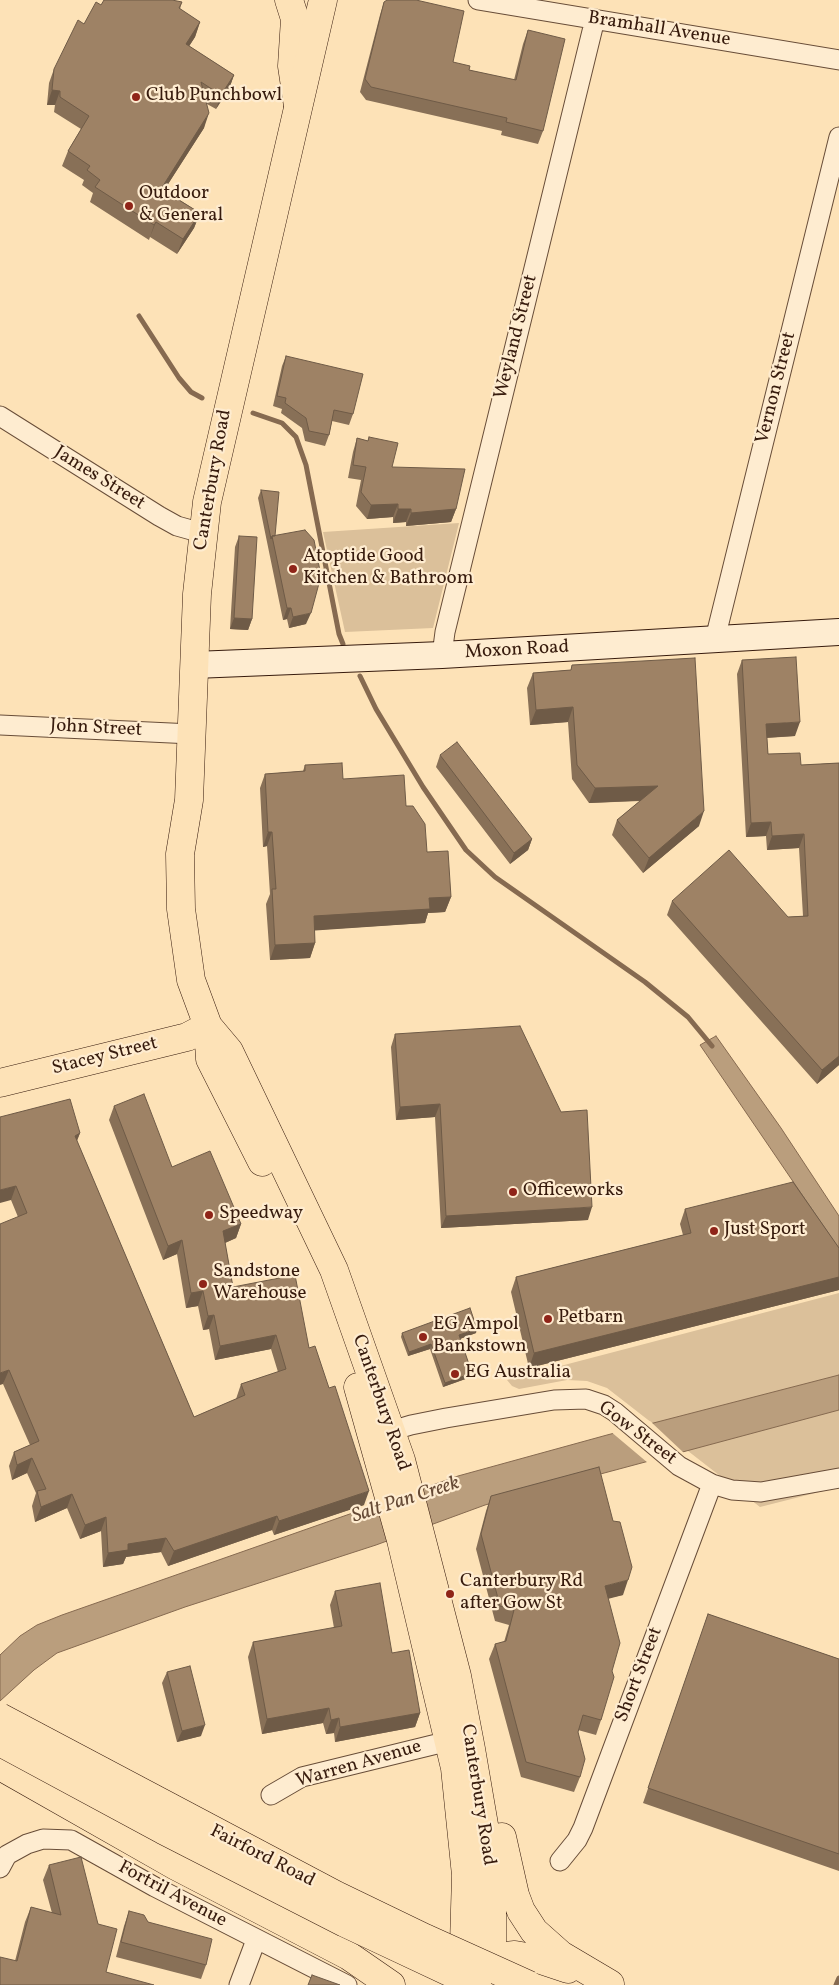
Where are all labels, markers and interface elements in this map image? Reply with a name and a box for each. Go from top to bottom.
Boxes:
street label: Bramhall Avenue [586,7,732,53]
place label: Club Punchbowl [146,86,282,108]
marker: Club Punchbowl [130,91,142,103]
place label: Outdoor & General [139,184,223,228]
marker: Outdoor & General [123,200,135,212]
street label: Weyland Street [491,272,543,402]
street label: Vernon Street [752,330,802,446]
street label: Canterbury Road [190,408,238,552]
street label: James Street [49,442,149,516]
place label: Atoptide Good Kitchen & Bathroom [303,547,473,591]
marker: Atoptide Good Kitchen & Bathroom [287,563,299,575]
street label: Moxon Road [464,637,570,665]
street label: John Street [49,715,143,743]
street label: Stacey Street [50,1033,160,1081]
place label: Officeworks [523,1181,623,1203]
marker: Officeworks [507,1186,519,1198]
place label: Speedway [219,1204,303,1226]
marker: Speedway [203,1209,215,1221]
place label: Just Sport [724,1220,806,1242]
marker: Just Sport [708,1225,720,1237]
place label: Sandstone Warehouse [213,1262,306,1306]
marker: Sandstone Warehouse [197,1278,209,1290]
place label: Petbarn [558,1308,623,1330]
marker: Petbarn [542,1313,554,1325]
place label: EG Ampol Bankstown [433,1315,527,1359]
marker: EG Ampol Bankstown [417,1331,429,1343]
street label: Canterbury Road [346,1332,414,1474]
place label: EG Australia [465,1363,571,1385]
marker: EG Australia [449,1368,461,1380]
street label: Gow Street [593,1397,681,1471]
water label: Salt Pan Creek [349,1472,463,1530]
place label: Canterbury Rd after Gow St [460,1572,583,1616]
marker: Canterbury Rd after Gow St [444,1588,456,1600]
street label: Short Street [611,1624,669,1726]
street label: Canterbury Road [455,1723,499,1867]
street label: Warren Avenue [294,1736,424,1794]
street label: Fairford Road [206,1821,318,1893]
street label: Fortril Avenue [114,1857,230,1933]

